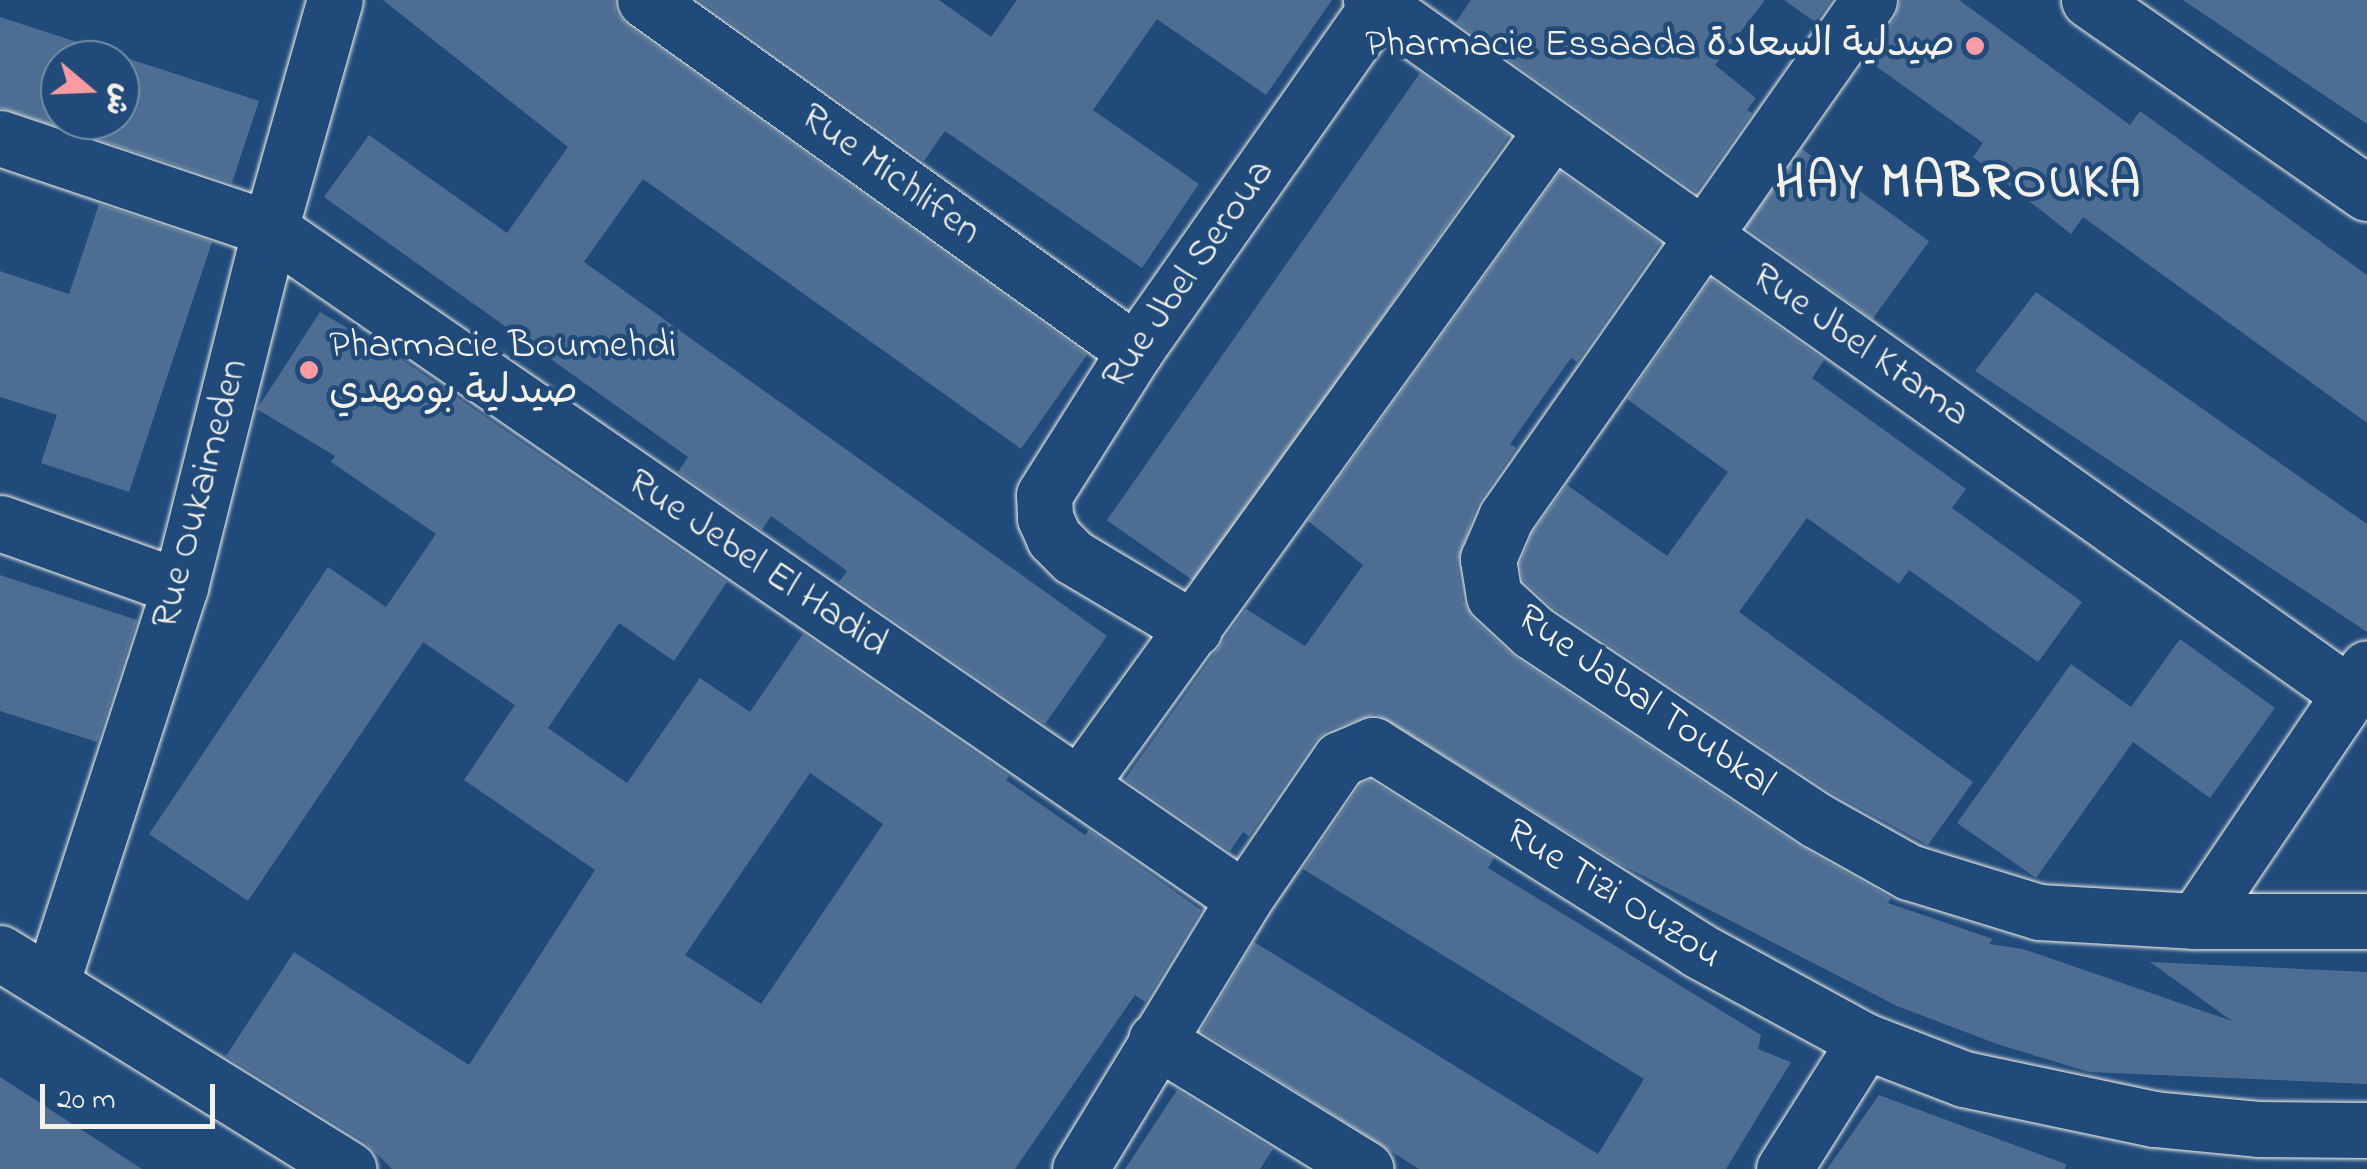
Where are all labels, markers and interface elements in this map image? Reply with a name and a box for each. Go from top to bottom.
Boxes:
place label: Pharmacie Essaada صيدلية السعادة [1365,22,1955,70]
marker: Pharmacie Essaada صيدلية السعادة [1964,35,1986,57]
north arrow [40,40,140,140]
text: ش [93,78,141,121]
street label: Rue Michlifen [790,94,990,256]
street label: Rue Jbel Seroua [1092,151,1286,399]
district label: HAY MABROUKA [1775,154,2143,214]
street label: Rue Jbel Ktama [1742,253,1978,439]
place label: Pharmacie Boumehdi صيدلية بومهدي [329,323,676,417]
street label: Rue Oukaimeden [142,354,260,634]
marker: Pharmacie Boumehdi صيدلية بومهدي [298,359,320,381]
street label: Rue Jebel El Hadid [618,459,896,669]
street label: Rue Jabal Toubkal [1507,595,1783,809]
street label: Rue Tizi Ouzou [1496,809,1730,981]
scale bar [45,1064,220,1126]
text: 20 m [57,1079,116,1123]

